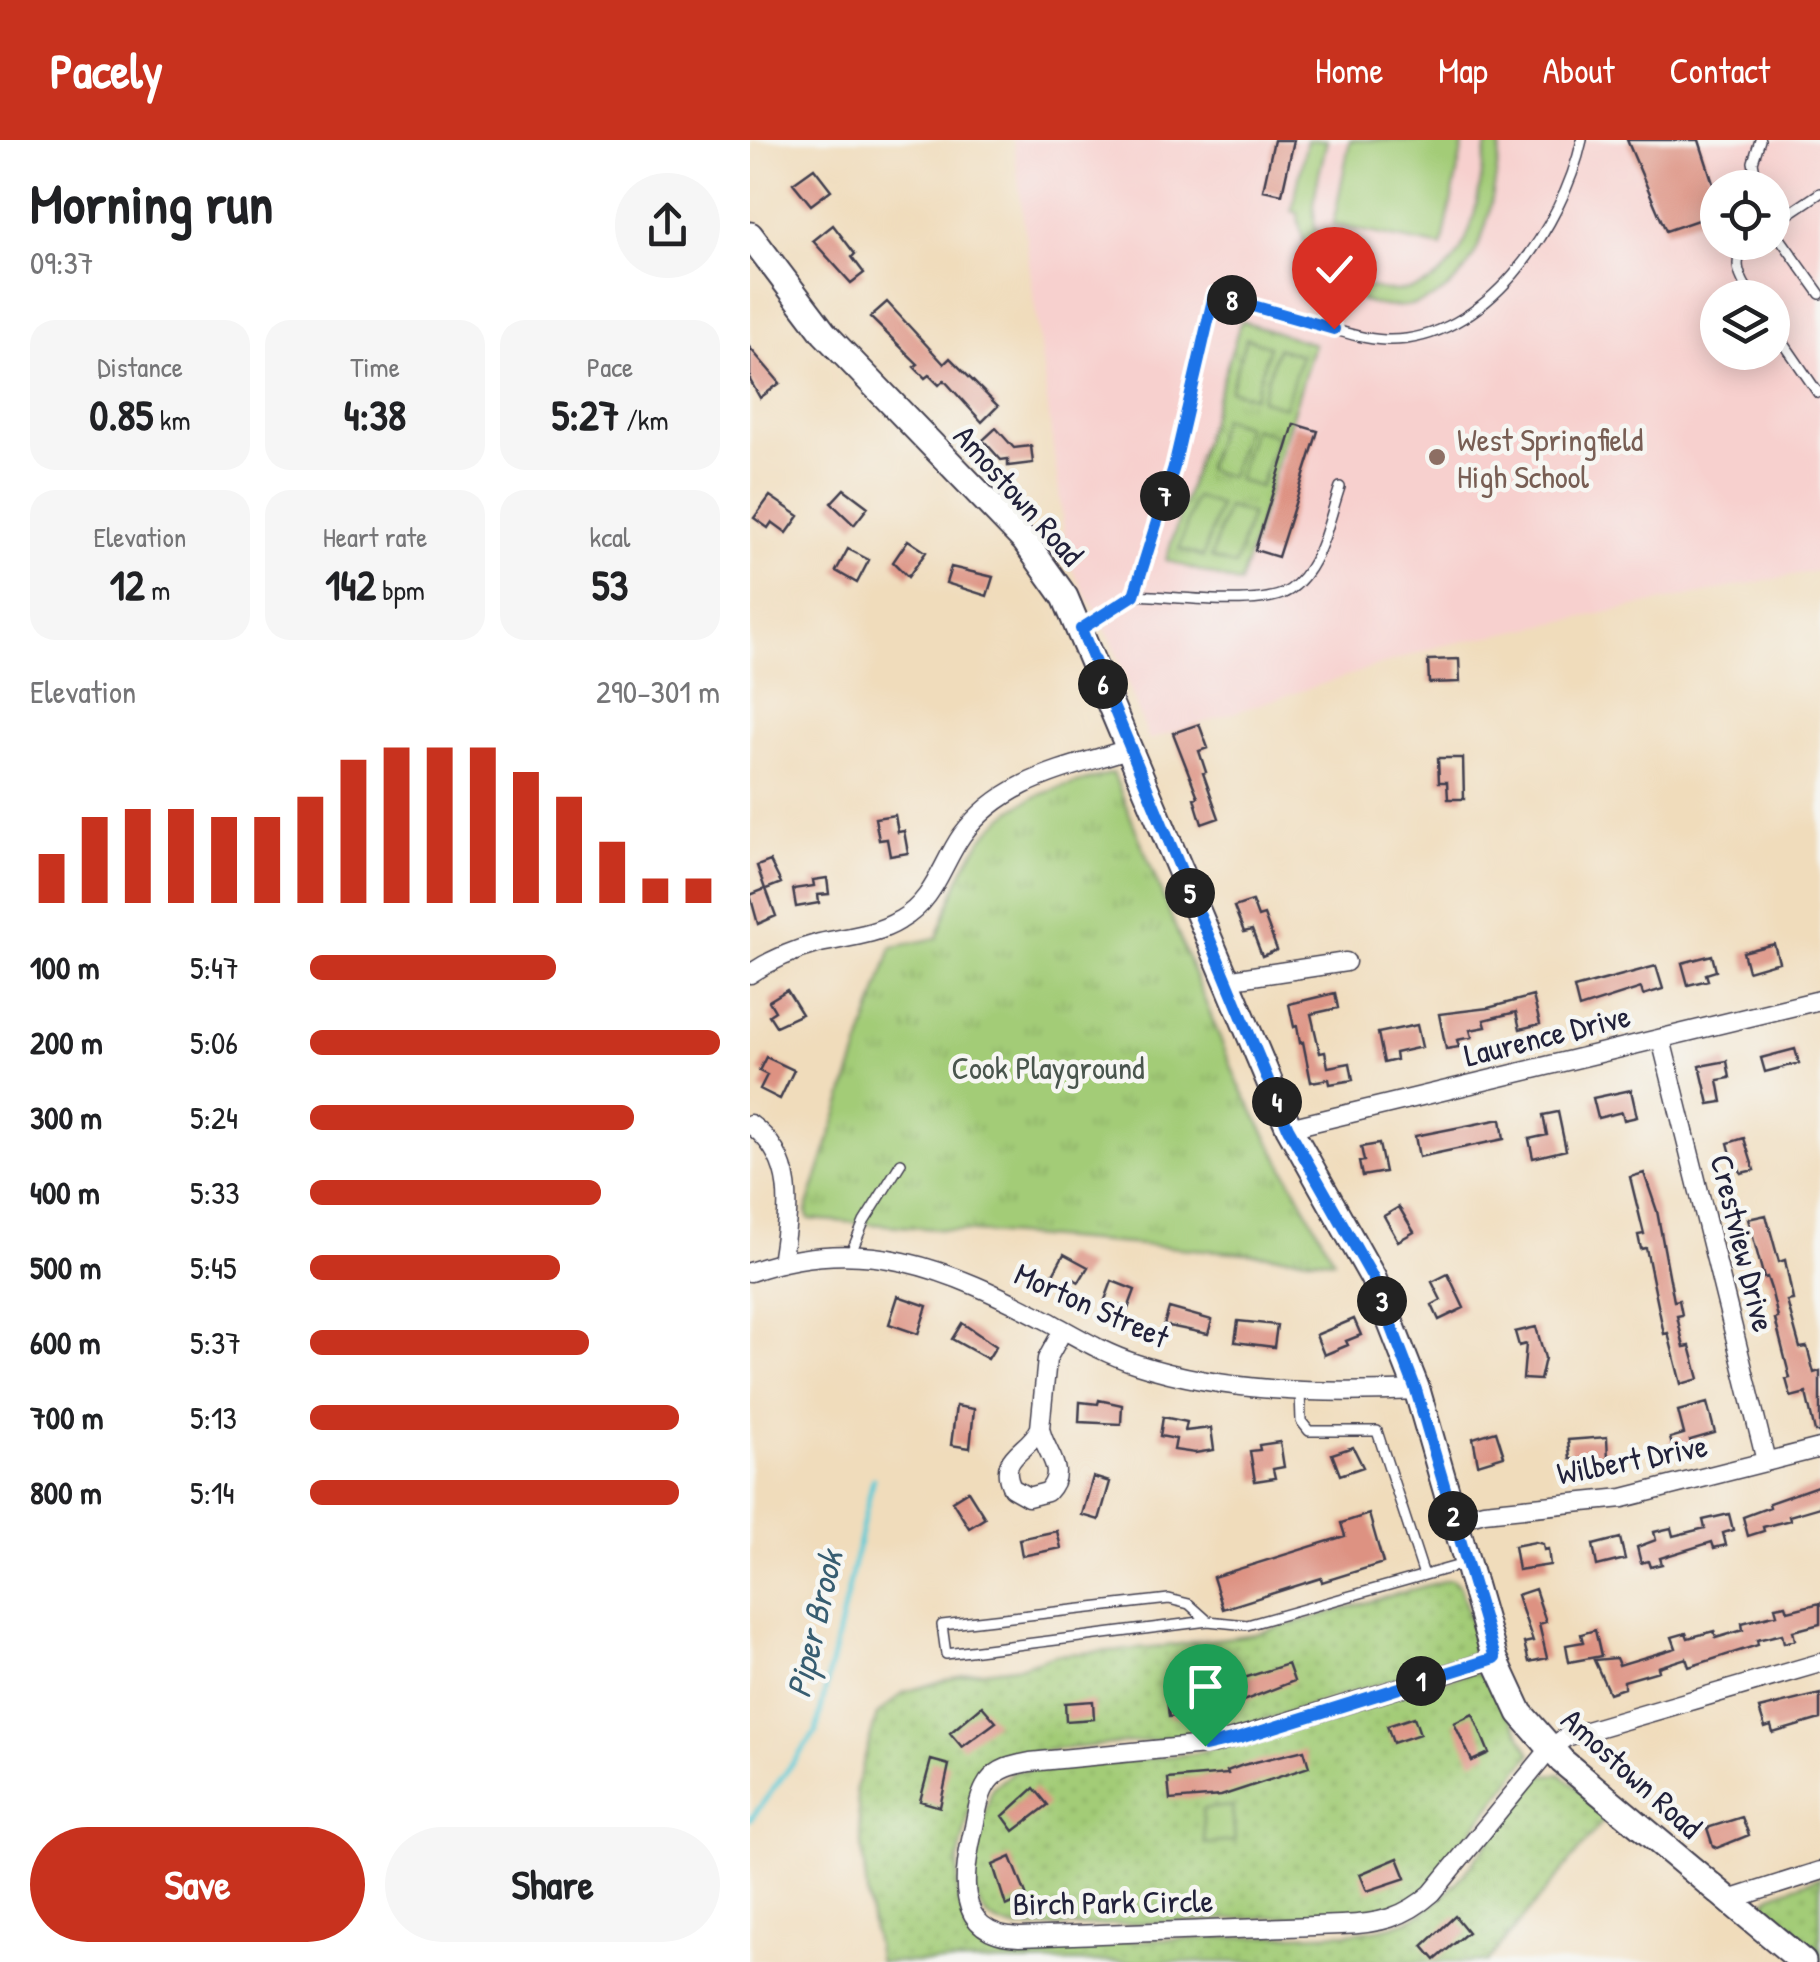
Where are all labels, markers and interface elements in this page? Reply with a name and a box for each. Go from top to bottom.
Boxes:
text: Pacely [50,38,163,103]
text: Home [1315,47,1383,94]
text: Map [1438,47,1488,94]
text: About [1543,47,1615,94]
text: Contact [1670,47,1770,94]
text: Morning run [30,166,273,240]
map controls [1700,170,1790,370]
button: locate [1700,170,1790,260]
button: share [615,173,720,278]
pin [1292,227,1377,330]
text: 09:37 [30,241,94,284]
icon: check [1307,242,1362,297]
pin: 8 [1207,275,1257,325]
button: layers [1700,280,1790,370]
text: 8 [1226,281,1238,319]
text: Distance [97,348,183,386]
text: Time [350,348,400,386]
text: Pace [587,348,633,386]
text: 0.85 [90,386,153,443]
text: 4:38 [344,386,406,443]
text: 5:27 [552,386,620,443]
text: km [153,401,190,439]
text: /km [620,401,668,439]
street label: Amostown Road [944,415,1094,575]
place label: West Springfield High School [1457,418,1643,498]
marker: West Springfield High School [1426,446,1448,468]
pin: 7 [1140,471,1190,521]
text: 7 [1158,477,1172,515]
text: Elevation [94,518,187,556]
text: Heart rate [323,518,427,556]
text: kcal [590,518,630,556]
text: 12 [110,556,145,613]
text: 142 [325,556,376,613]
text: 53 [592,556,628,613]
text: m [145,571,170,609]
text: bpm [376,571,425,609]
pin: 6 [1078,659,1128,709]
text: 6 [1097,665,1109,703]
text: Elevation [30,670,136,713]
text: 290–301 m [596,670,720,713]
pin: 5 [1165,868,1215,918]
text: 5 [1184,874,1196,912]
text: 100 m [30,946,99,989]
text: 5:47 [190,946,239,989]
street label: Laurence Drive [1460,994,1635,1076]
text: 200 m [30,1021,103,1064]
text: 5:06 [190,1021,238,1064]
park label: Cook Playground [951,1046,1145,1089]
pin: 4 [1252,1077,1302,1127]
text: 4 [1272,1083,1282,1121]
text: 300 m [30,1096,102,1139]
text: 5:24 [190,1096,238,1139]
street label: Crestview Drive [1700,1150,1786,1336]
text: 400 m [30,1171,100,1214]
text: 5:33 [190,1171,240,1214]
text: 500 m [30,1246,101,1289]
text: 5:45 [190,1246,237,1289]
street label: Morton Street [1008,1252,1177,1358]
pin: 3 [1357,1276,1407,1326]
text: 3 [1376,1282,1388,1320]
text: 600 m [30,1321,101,1364]
text: 5:37 [190,1321,241,1364]
text: 700 m [30,1396,104,1439]
text: 5:13 [190,1396,237,1439]
street label: Wilbert Drive [1553,1423,1711,1495]
text: 800 m [30,1471,102,1514]
text: 5:14 [190,1471,235,1514]
pin: 2 [1428,1491,1478,1541]
text: 2 [1446,1497,1460,1535]
water label: Piper Brook [774,1543,854,1702]
pin [1163,1644,1248,1747]
pin: 1 [1396,1656,1446,1706]
icon: arrive [1178,1659,1233,1714]
text: 1 [1416,1662,1426,1700]
street label: Amostown Road [1552,1698,1712,1848]
button: Save [30,1827,365,1942]
button: Share [385,1827,720,1942]
street label: Birch Park Circle [1012,1879,1214,1925]

